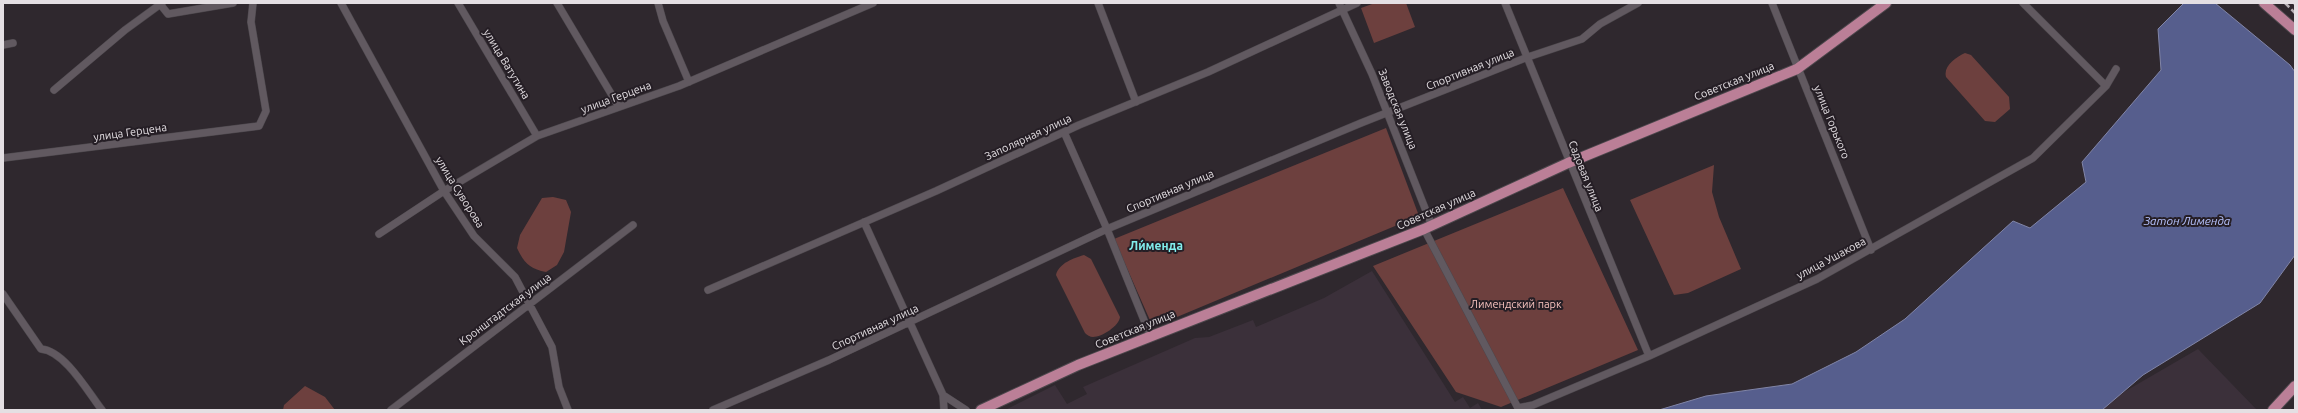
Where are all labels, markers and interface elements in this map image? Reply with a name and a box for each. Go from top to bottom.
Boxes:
street label: улица Ватутина [481,27,533,101]
street label: Спортивная улица [1424,46,1516,92]
street label: Советская улица [1692,59,1776,103]
street label: Заводская улица [1376,67,1420,151]
street label: улица Герцена [579,79,653,115]
street label: улица Горького [1812,83,1852,161]
street label: Заполярная улица [983,112,1073,162]
street label: улица Герцена [92,121,168,143]
street label: Садовая улица [1566,139,1606,213]
street label: улица Суворова [433,154,487,230]
street label: Спортивная улица [1124,167,1216,215]
street label: Советская улица [1395,186,1477,232]
water label: Затон Лименда [2143,214,2231,227]
street label: улица Ушакова [1794,235,1868,281]
district label: Ли́менда [1129,239,1183,252]
street label: Кронштадтская улица [457,271,553,347]
park label: Лимендский парк [1470,298,1562,310]
street label: Спортивная улица [830,302,920,352]
street label: Советская улица [1093,307,1177,351]

